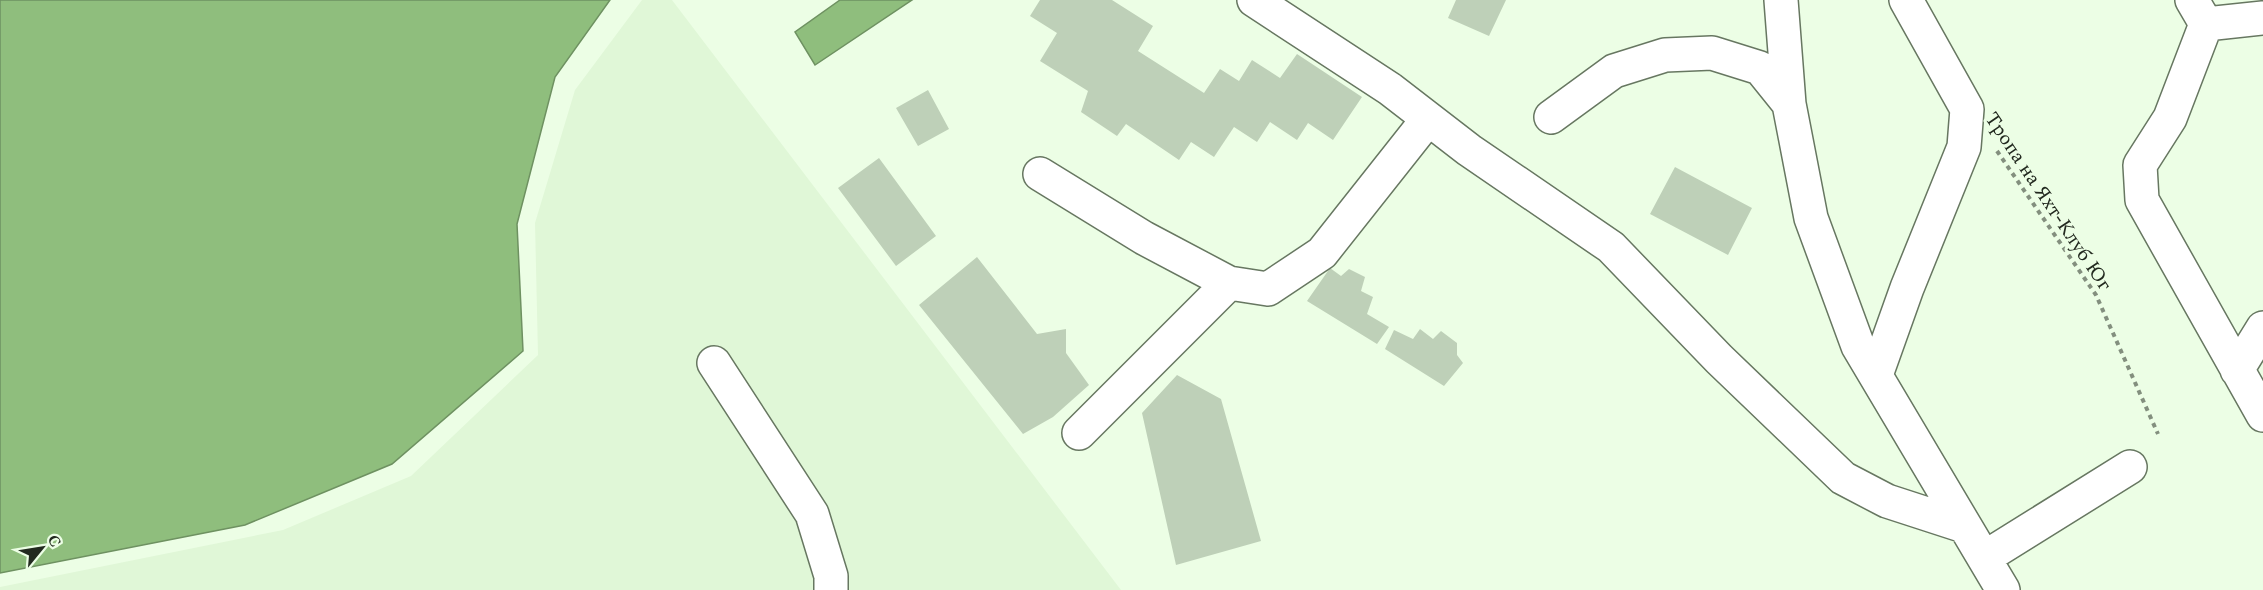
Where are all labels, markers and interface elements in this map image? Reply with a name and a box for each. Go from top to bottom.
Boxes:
street label: Тропа на Яхт-Клуб Юг [1977,106,2119,297]
north arrow [12,518,72,578]
text: С [41,530,67,552]

